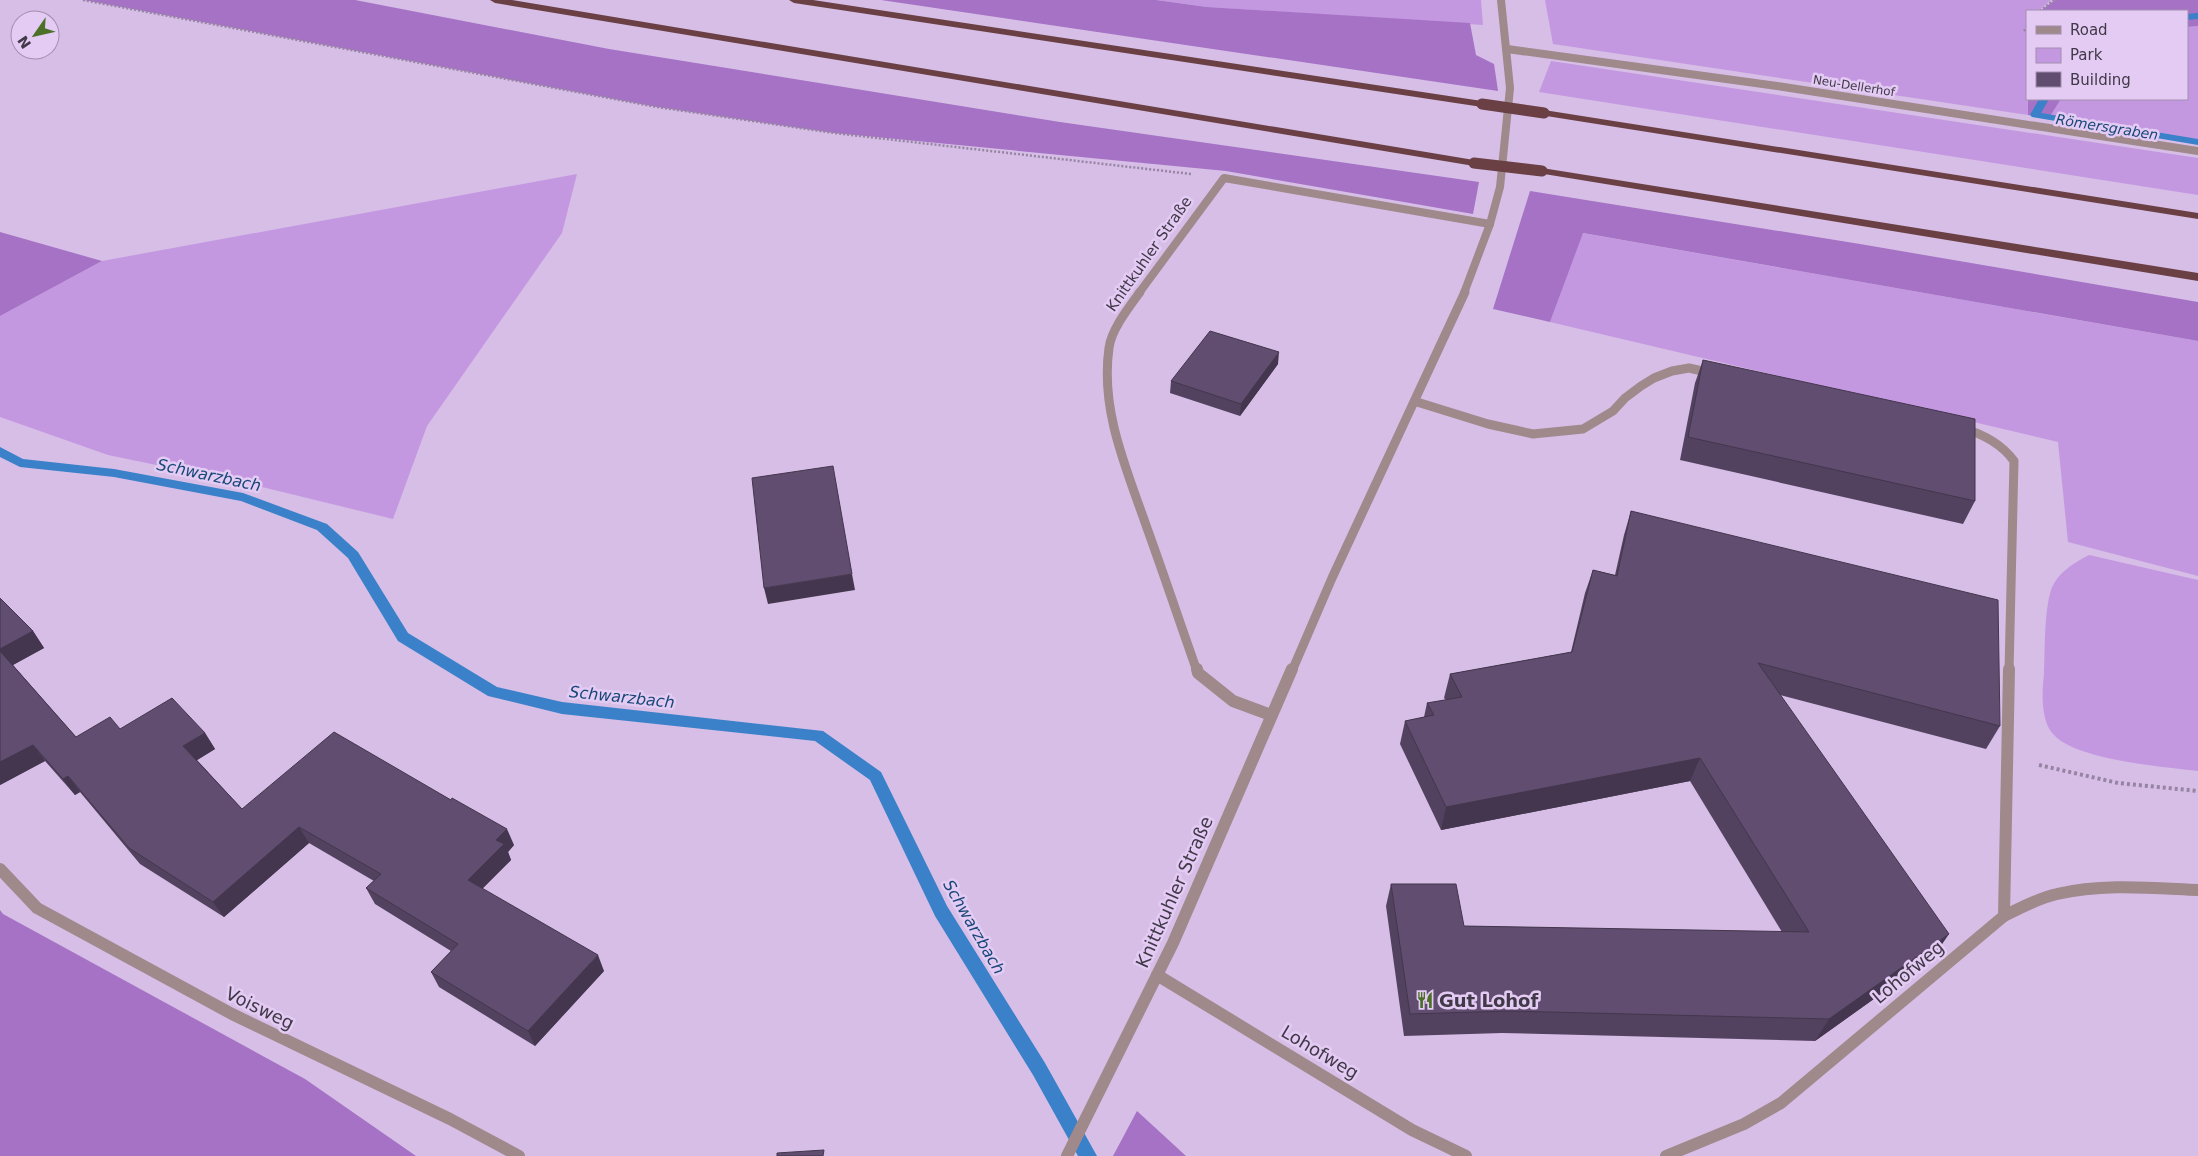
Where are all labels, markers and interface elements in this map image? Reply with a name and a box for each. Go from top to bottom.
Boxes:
north arrow [10,10,60,60]
legend [2026,10,2188,100]
text: Road [2070,21,2108,39]
text: N [14,33,34,52]
text: Park [2070,46,2103,64]
text: Building [2070,71,2131,89]
street label: Neu-Dellerhof [1812,73,1897,100]
water label: Römersgraben [2055,111,2159,143]
street label: Knittkuhler Straße [1103,193,1195,315]
water label: Schwarzbach [155,455,263,495]
water label: Schwarzbach [568,682,676,712]
street label: Knittkuhler Straße [1131,813,1217,971]
water label: Schwarzbach [939,876,1009,978]
street label: Lohofweg [1868,936,1948,1008]
street label: Voisweg [222,982,298,1034]
restaurant icon: Gut Lohof [1415,990,1435,1010]
place label: Gut Lohof [1439,990,1538,1011]
street label: Lohofweg [1278,1021,1362,1083]

